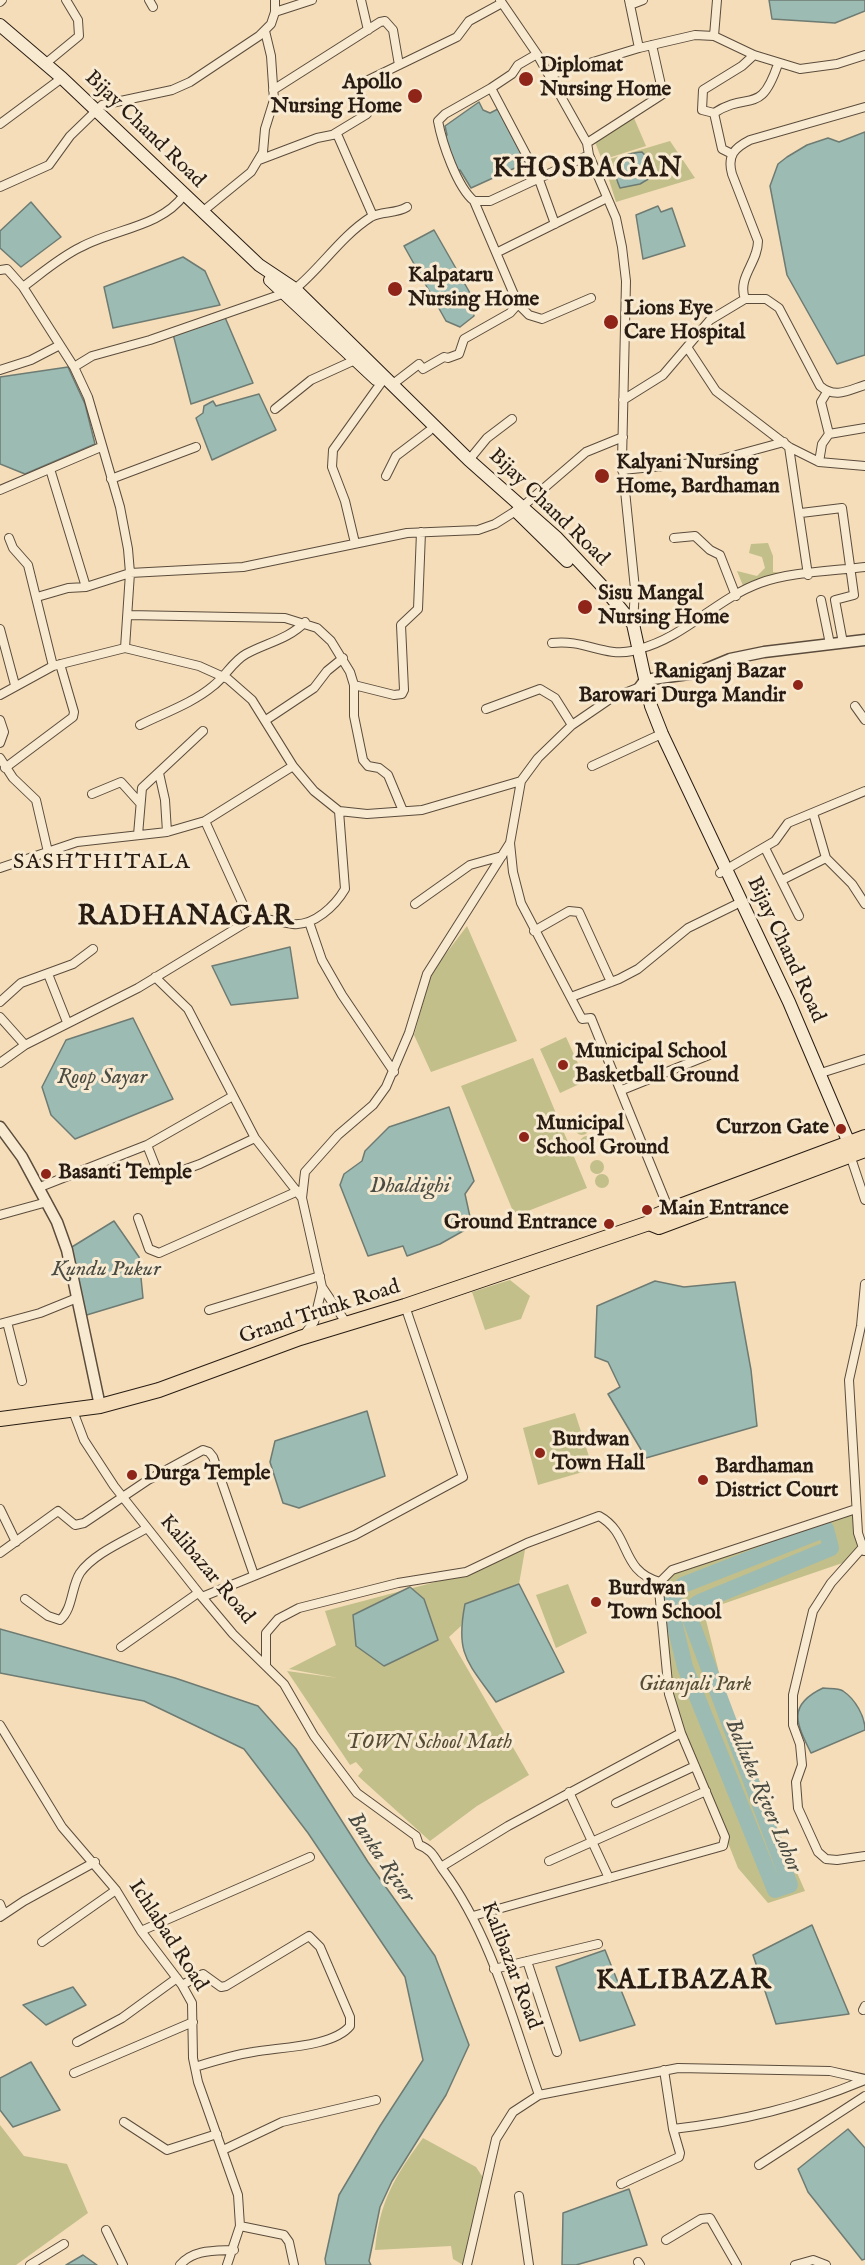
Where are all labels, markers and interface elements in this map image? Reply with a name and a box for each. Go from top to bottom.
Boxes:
place label: Diplomat Nursing Home [540,54,671,104]
street label: Bijay Chand Road [78,66,210,194]
marker: Diplomat Nursing Home [517,70,535,88]
place label: Apollo Nursing Home [271,71,402,121]
marker: Apollo Nursing Home [406,87,424,105]
district label: KHOSBAGAN [493,154,683,186]
place label: Kalpataru Nursing Home [408,264,539,314]
marker: Kalpataru Nursing Home [386,280,404,298]
place label: Lions Eye Care Hospital [624,297,745,347]
marker: Lions Eye Care Hospital [602,313,620,331]
street label: Bijay Chand Road [482,444,614,572]
place label: Kalyani Nursing Home, Bardhaman [616,451,780,501]
marker: Kalyani Nursing Home, Bardhaman [593,467,611,485]
place label: Sisu Mangal Nursing Home [598,582,729,632]
marker: Sisu Mangal Nursing Home [576,598,594,616]
place label: Raniganj Bazar Barowari Durga Mandir [578,660,786,710]
marker: Raniganj Bazar Barowari Durga Mandir [791,678,805,692]
district label: SASHTHITALA [13,850,191,876]
street label: Bijay Chand Road [740,873,830,1027]
district label: RADHANAGAR [77,902,295,934]
place label: Municipal School Basketball Ground [575,1040,739,1090]
marker: Municipal School Basketball Ground [556,1058,570,1072]
water label: Roop Sayar [57,1065,147,1091]
place label: Municipal School Ground [536,1112,669,1162]
place label: Curzon Gate [716,1116,829,1142]
marker: Curzon Gate [834,1122,848,1136]
marker: Municipal School Ground [517,1130,531,1144]
place label: Basanti Temple [58,1161,192,1187]
marker: Basanti Temple [39,1167,53,1181]
water label: Dhaldighi [370,1174,450,1200]
place label: Main Entrance [659,1197,789,1223]
marker: Main Entrance [640,1203,654,1217]
place label: Ground Entrance [444,1211,597,1237]
marker: Ground Entrance [602,1217,616,1231]
water label: Kundu Pukur [52,1257,160,1283]
street label: Grand Trunk Road [237,1275,403,1351]
place label: Burdwan Town Hall [552,1428,645,1478]
marker: Burdwan Town Hall [533,1446,547,1460]
place label: Bardhaman District Court [715,1455,838,1505]
place label: Durga Temple [144,1462,270,1488]
marker: Durga Temple [125,1468,139,1482]
marker: Bardhaman District Court [696,1473,710,1487]
street label: Kalibazar Road [153,1510,259,1630]
place label: Burdwan Town School [608,1577,721,1627]
marker: Burdwan Town School [589,1595,603,1609]
park label: Gitanjali Park [639,1673,751,1699]
water label: Balluka River Lohor [718,1715,806,1877]
park label: TOWN School Math [346,1731,512,1757]
water label: Banka River [340,1808,420,1908]
street label: Ichlabad Road [122,1876,212,1996]
street label: Kalibazar Road [474,1899,546,2033]
district label: KALIBAZAR [596,1966,772,1998]

